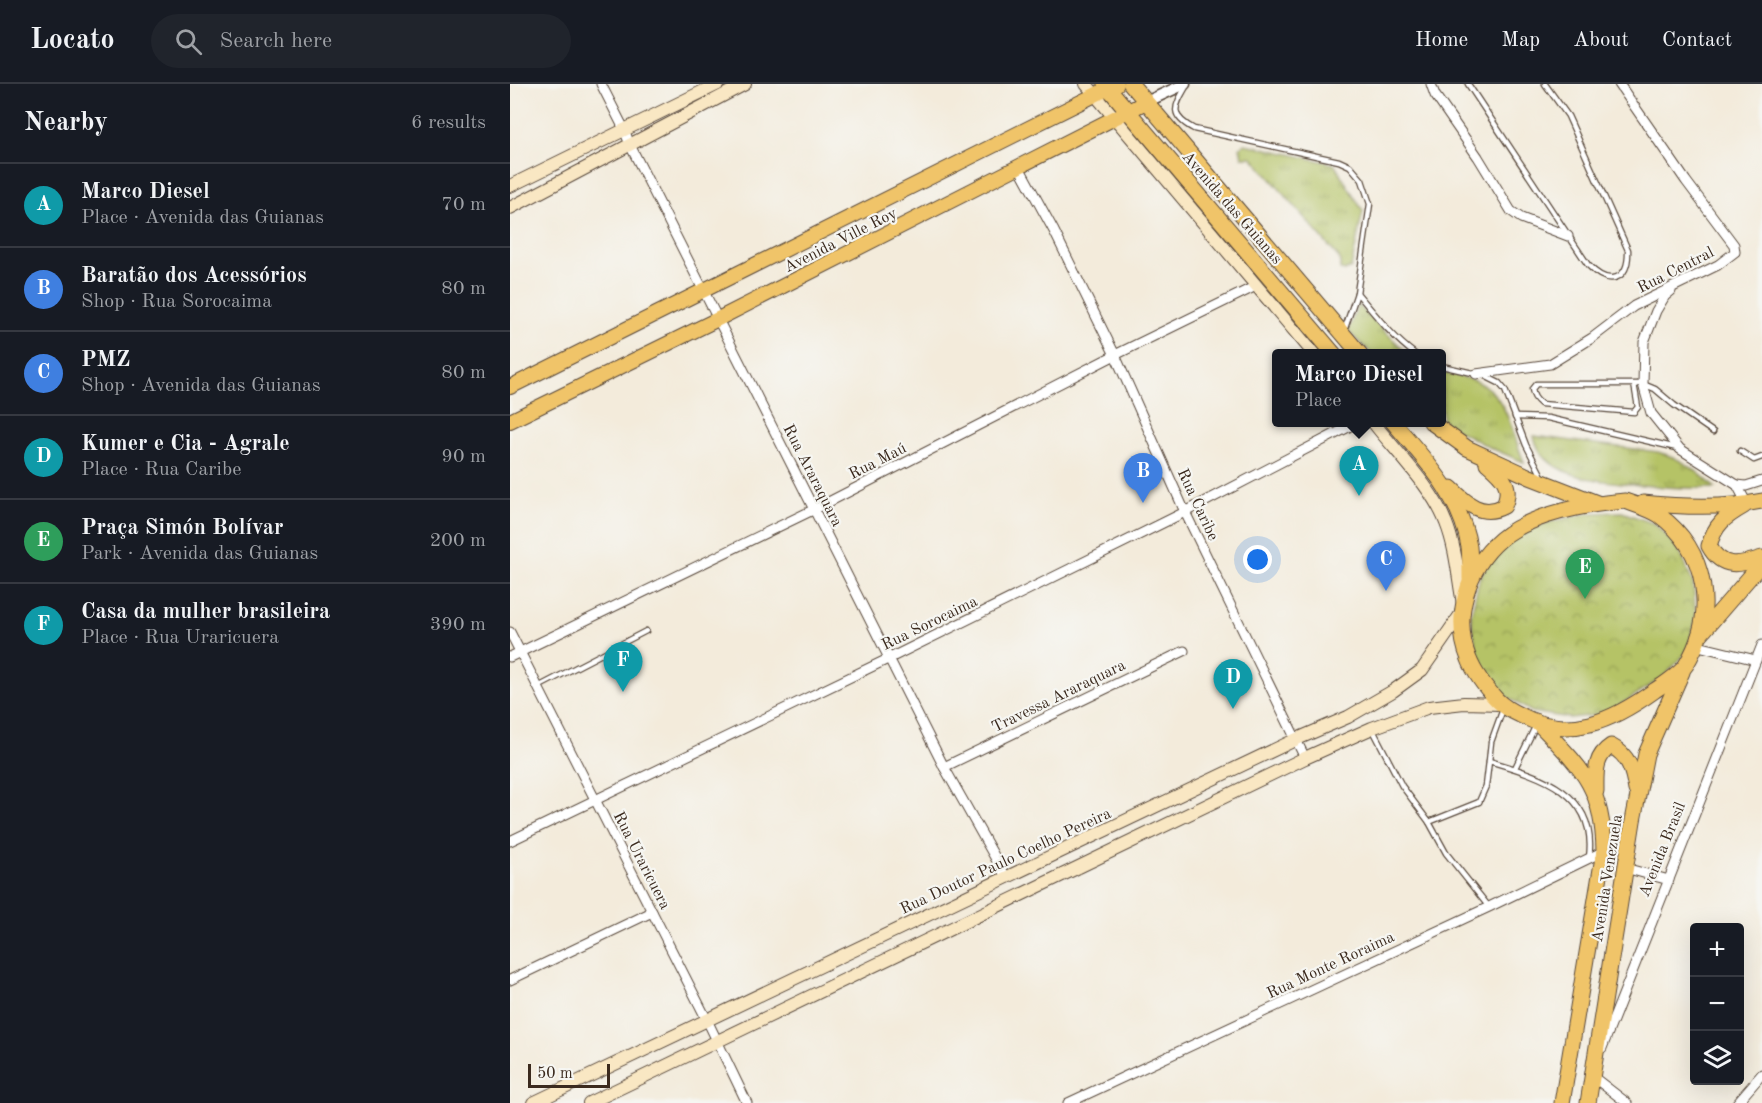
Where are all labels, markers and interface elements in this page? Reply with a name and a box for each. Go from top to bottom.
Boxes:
search box [151,14,571,68]
icon: search [172,25,205,58]
text: Locato [30,27,115,55]
text: Search here [220,30,332,52]
text: Home [1415,30,1468,51]
text: Map [1501,30,1540,51]
text: About [1573,30,1629,51]
text: Contact [1662,30,1732,51]
text: Nearby [24,110,108,136]
text: 6 results [411,113,486,133]
street label: Avenida das Guianas [1178,149,1285,268]
text: Marco Diesel [81,181,210,203]
text: A [36,195,51,215]
text: 70 m [441,195,486,215]
street label: Avenida Ville Roy [782,205,900,276]
text: Place · Avenida das Guianas [81,208,324,228]
street label: Rua Central [1635,245,1717,297]
text: Baratão dos Acessórios [81,265,307,287]
text: B [36,279,51,299]
text: 80 m [441,279,486,299]
text: Shop · Rua Sorocaima [81,292,272,312]
text: PMZ [81,349,130,371]
popup [1272,349,1446,427]
text: C [37,363,50,383]
text: 80 m [441,363,486,383]
text: Marco Diesel [1295,364,1423,386]
text: Shop · Avenida das Guianas [81,376,321,396]
text: Place [1295,391,1341,411]
street label: Rua Araraquara [780,422,845,530]
text: Kumer e Cia - Agrale [81,433,290,455]
street label: Rua Maú [847,440,910,483]
pin: A [1340,446,1378,496]
text: D [36,447,51,467]
text: 90 m [441,447,486,467]
pin: B [1124,454,1162,503]
text: Place · Rua Caribe [81,460,241,480]
street label: Rua Caribe [1174,466,1221,543]
text: Praça Simón Bolívar [81,517,284,539]
text: E [37,531,50,551]
text: 200 m [430,531,486,551]
pin: C [1366,542,1406,591]
text: Park · Avenida das Guianas [81,544,318,564]
your location [1243,545,1272,574]
pin: E [1566,550,1604,599]
street label: Rua Sorocaima [879,594,980,654]
text: Casa da mulher brasileira [81,601,330,623]
text: F [37,615,50,635]
text: 390 m [430,615,486,635]
text: Place · Rua Uraricuera [81,628,279,648]
pin: F [604,642,642,692]
street label: Travessa Araraquara [989,657,1128,736]
pin: D [1214,660,1252,709]
street label: Avenida Brasil [1637,800,1689,900]
street label: Rua Doutor Paulo Coelho Pereira [898,806,1114,918]
street label: Rua Uraricuera [610,809,673,913]
street label: Avenida Venezuela [1590,813,1626,943]
map controls [1690,923,1744,1085]
button: + [1690,923,1744,977]
street label: Rua Monte Roraima [1265,929,1397,1002]
button: − [1690,977,1744,1031]
button: layers [1690,1031,1744,1085]
scale bar [528,1061,610,1088]
text: 50 m [537,1066,573,1082]

